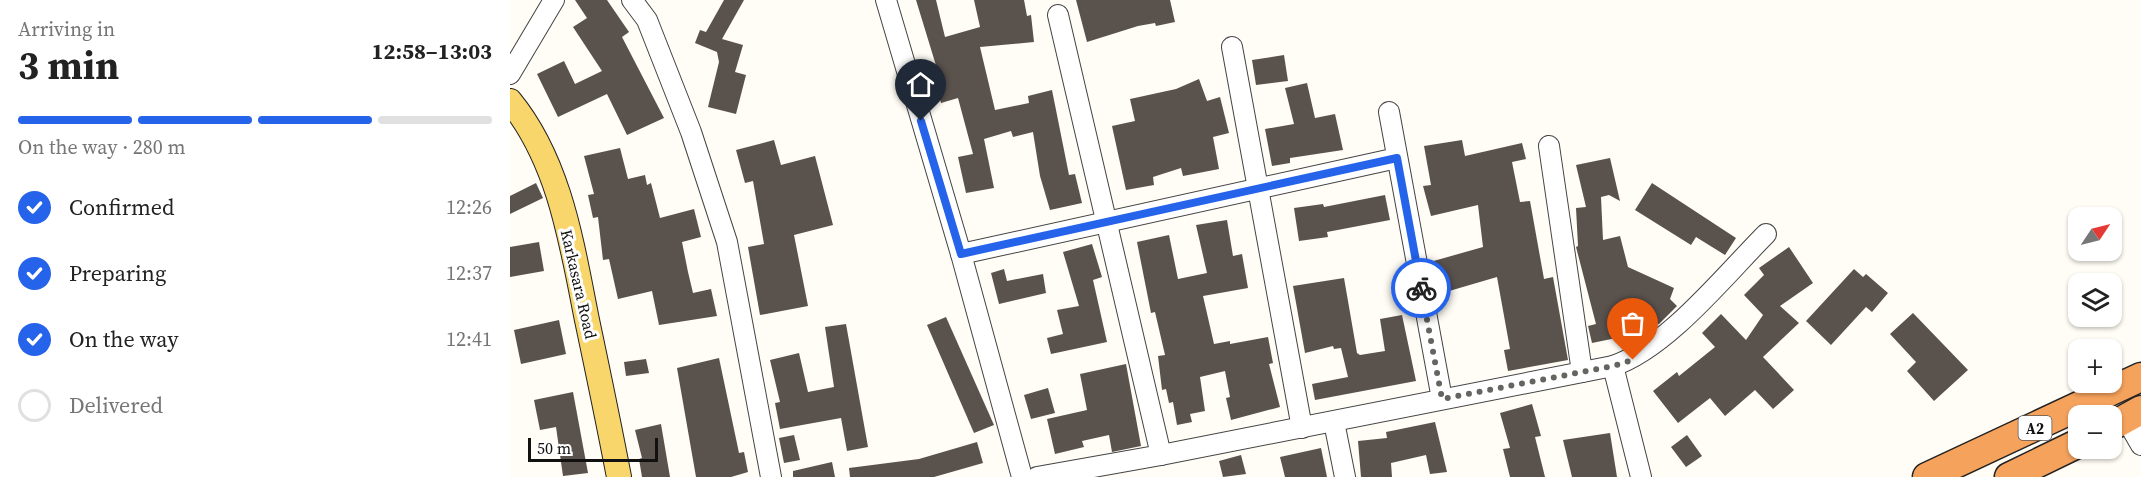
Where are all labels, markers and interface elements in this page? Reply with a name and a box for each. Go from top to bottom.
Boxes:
text: Arriving in [18,15,115,43]
text: 12:58–13:03 [372,36,492,66]
text: 3 min [18,39,119,92]
pin [895,59,946,121]
icon: home [904,68,937,101]
text: On the way · 280 m [18,133,185,161]
icon: check [18,191,51,224]
text: Confirmed [69,192,174,222]
text: 12:26 [446,193,492,221]
north arrow [2068,207,2122,261]
map controls [2068,207,2122,459]
street label: Karkasara Road [556,227,602,341]
icon: check [18,257,51,290]
text: Preparing [69,258,166,288]
courier [1391,258,1451,318]
text: 12:37 [446,259,492,287]
icon: bike [1405,272,1438,305]
button: layers [2068,273,2122,327]
pin [1607,298,1658,360]
icon: bag [1616,307,1649,340]
icon: check [18,323,51,356]
text: On the way [69,324,178,354]
text: 12:41 [446,325,492,353]
button: + [2068,339,2122,393]
text: Delivered [69,390,163,420]
button: − [2068,405,2122,459]
road number: A2 [2018,416,2051,440]
scale bar [528,435,658,462]
text: 50 m [537,437,571,459]

